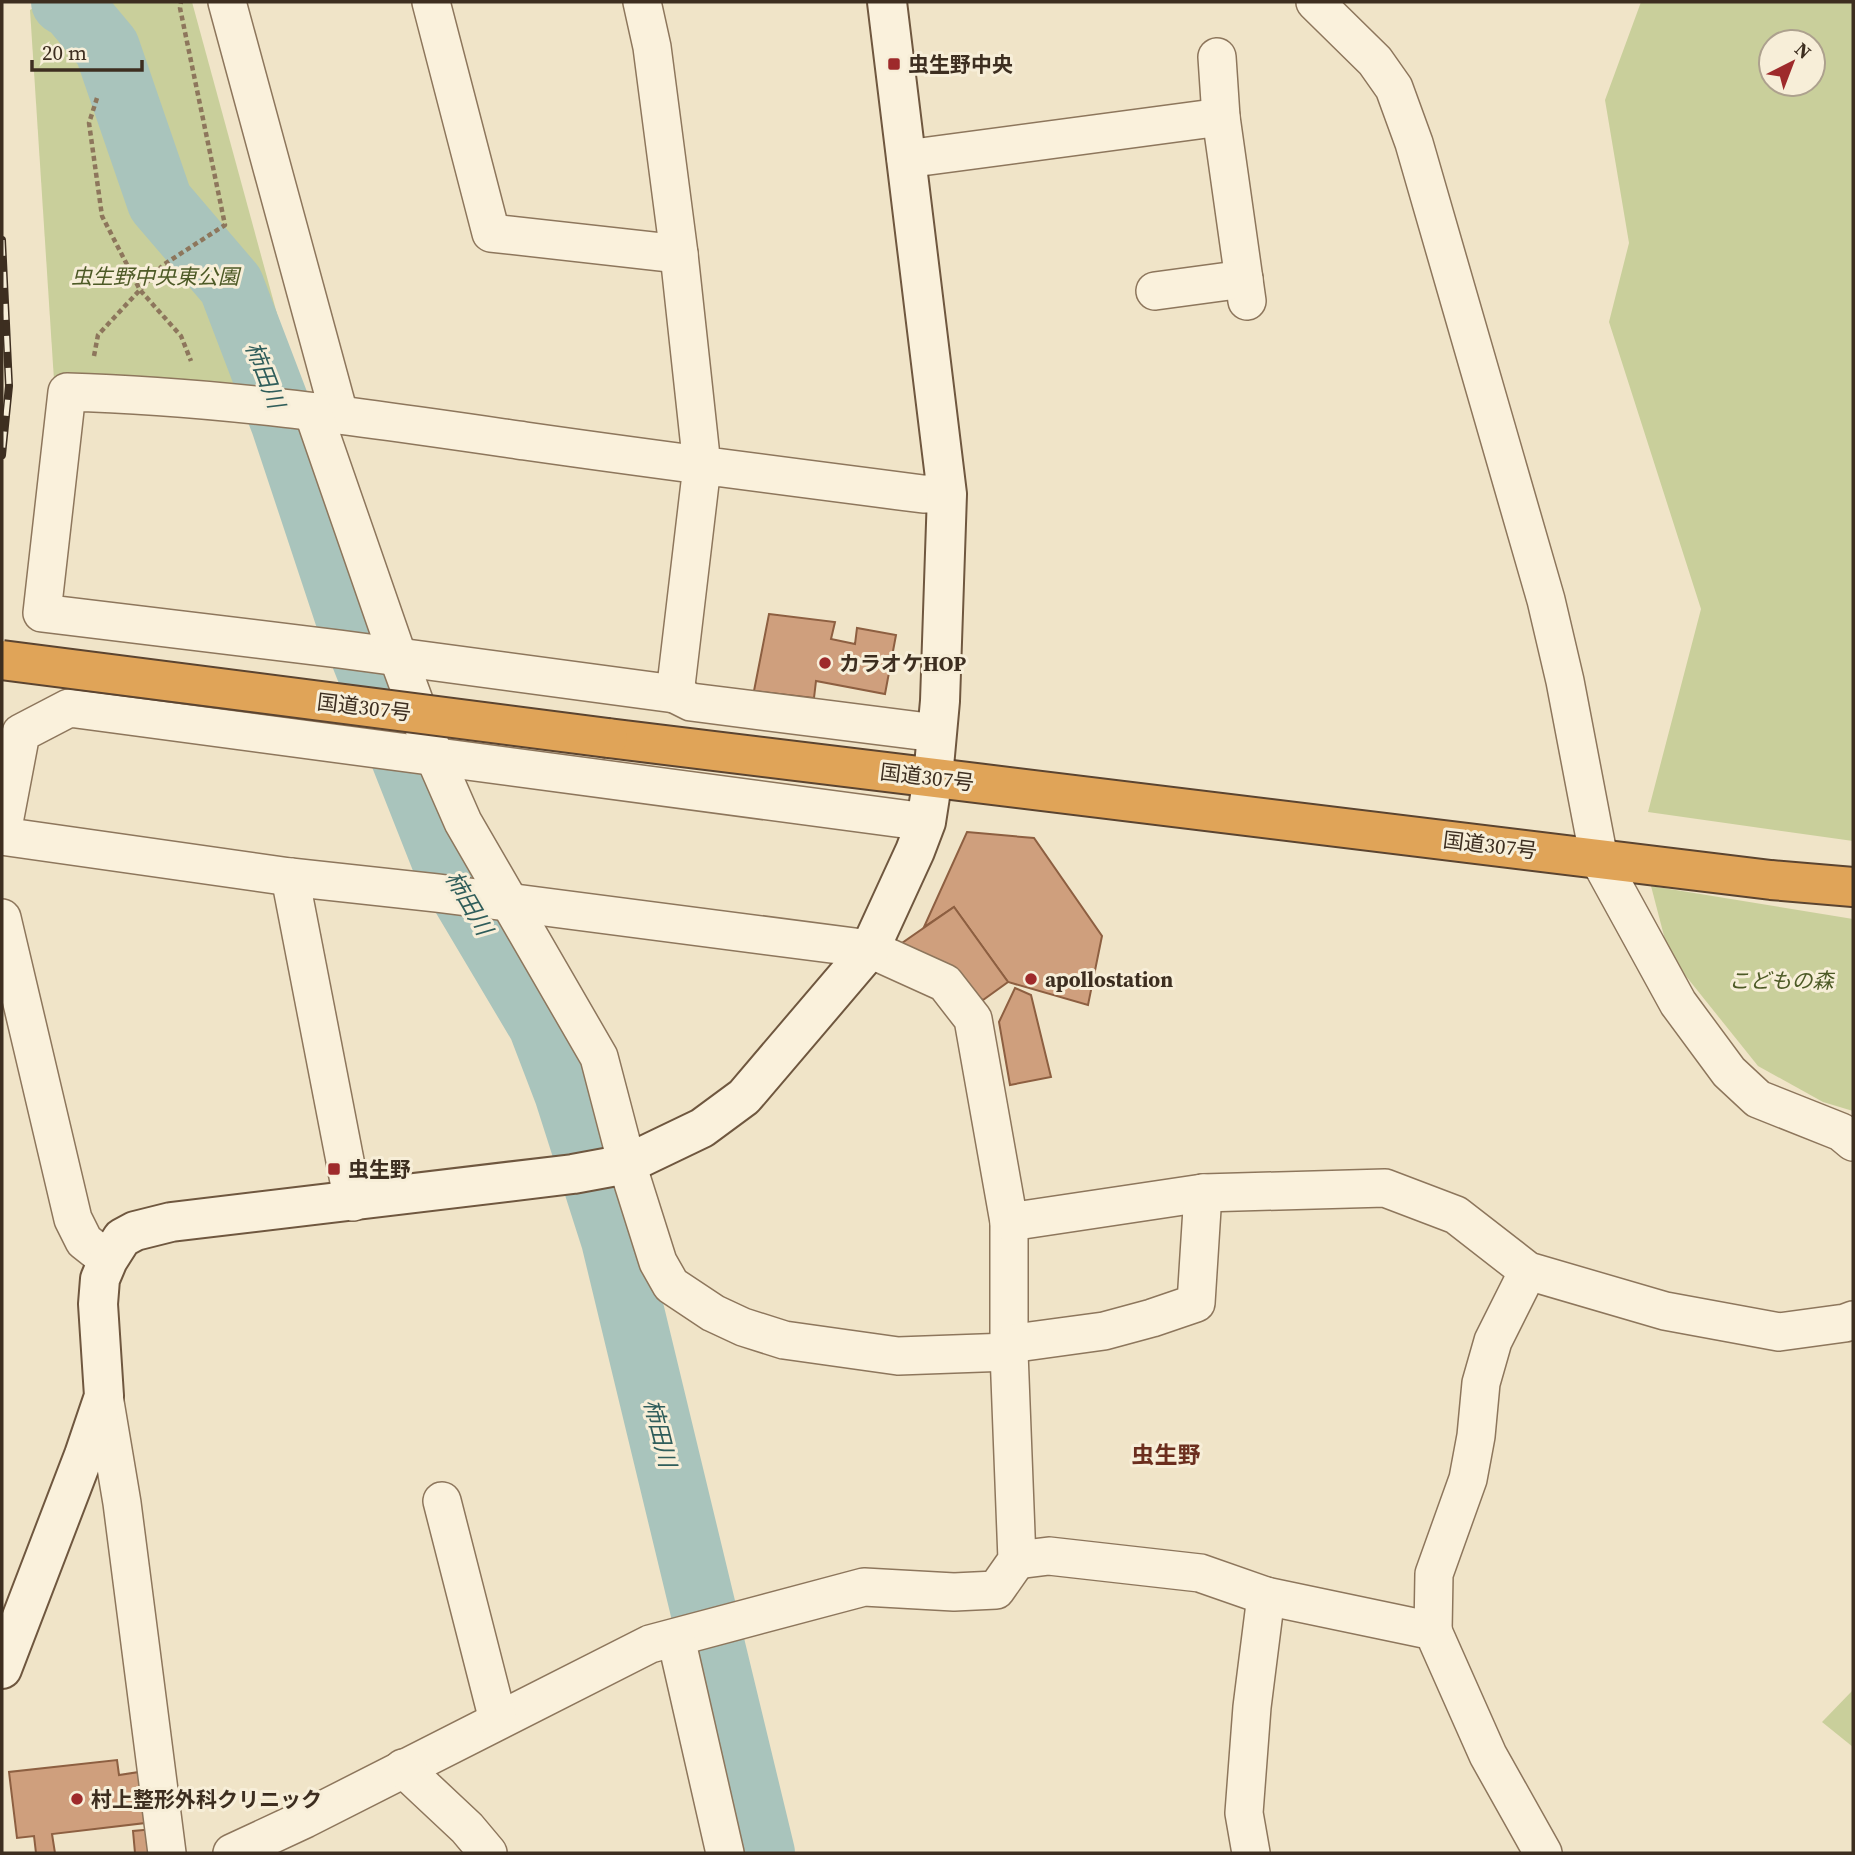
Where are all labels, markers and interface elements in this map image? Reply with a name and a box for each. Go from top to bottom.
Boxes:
scale bar [32,28,142,72]
north arrow [1757,28,1827,98]
text: N [1790,36,1817,65]
text: 20 m [42,38,87,67]
place label: 虫生野中央 [908,50,1013,79]
marker: 虫生野中央 [886,56,902,72]
park label: 虫生野中央東公園 [71,262,242,291]
water label: 柿田川 [238,337,293,416]
place label: カラオケHOP [839,649,966,678]
marker: カラオケHOP [817,655,833,671]
street label: 国道307号 [315,687,413,727]
street label: 国道307号 [878,757,976,797]
street label: 国道307号 [1441,825,1539,865]
water label: 柿田川 [438,865,502,943]
place label: apollostation [1045,965,1173,994]
park label: こどもの森 [1729,966,1835,995]
marker: apollostation [1023,971,1039,987]
place label: 虫生野 [348,1155,411,1184]
marker: 虫生野 [326,1161,342,1177]
water label: 柿田川 [636,1396,685,1473]
district label: 虫生野 [1132,1439,1201,1471]
place label: 村上整形外科クリニック [91,1785,322,1814]
marker: 村上整形外科クリニック [69,1791,85,1807]

